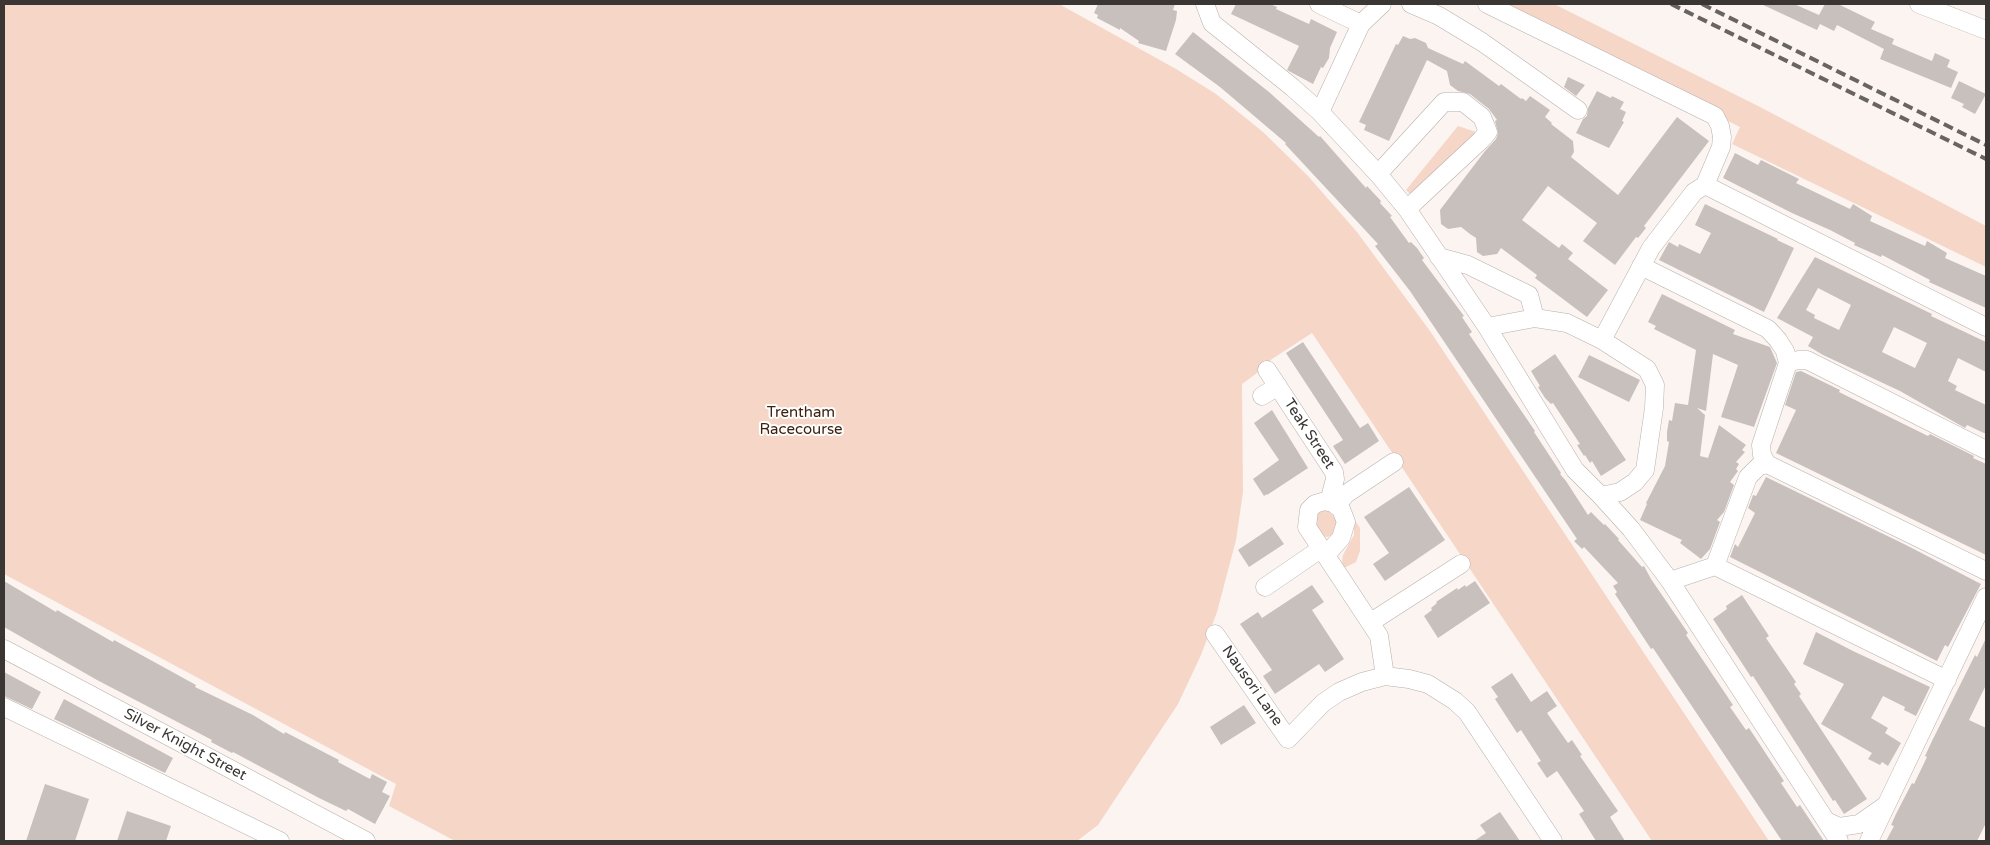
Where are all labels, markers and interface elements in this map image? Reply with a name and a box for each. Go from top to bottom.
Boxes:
street label: Teak Street [1280,396,1338,472]
park label: Trentham Racecourse [759,404,843,439]
street label: Nausori Lane [1218,642,1286,730]
street label: Silver Knight Street [121,705,249,785]

